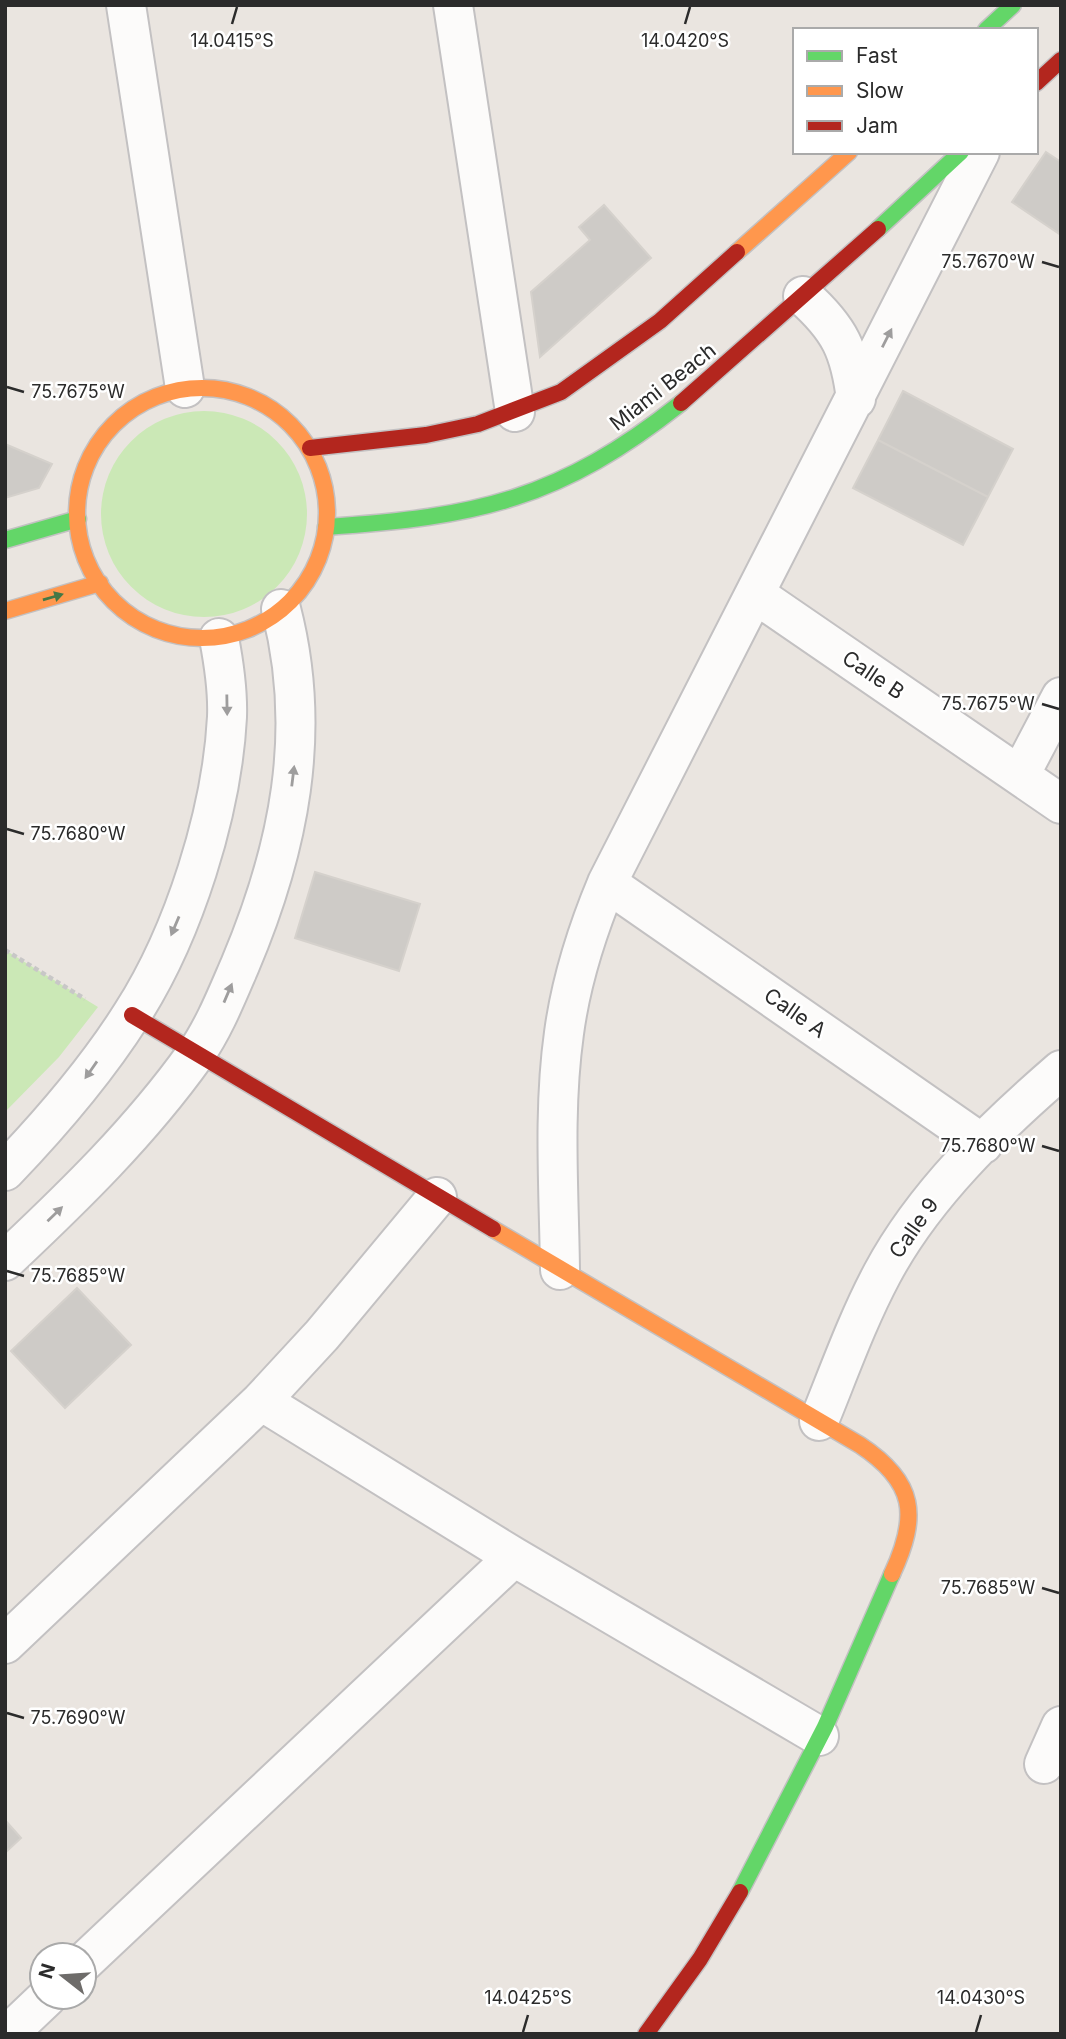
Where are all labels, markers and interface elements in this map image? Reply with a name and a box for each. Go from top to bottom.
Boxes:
legend [793,28,1038,154]
text: 14.0415°S [190,30,274,51]
text: 14.0420°S [641,30,729,51]
text: Fast [856,43,898,68]
text: Slow [856,78,904,103]
text: Jam [856,113,898,138]
text: 75.7670°W [941,251,1035,272]
one-way arrow [881,328,892,348]
street label: Miami Beach [605,337,721,436]
text: 75.7675°W [31,381,125,402]
one-way arrow [42,592,63,602]
street label: Calle B [838,645,909,704]
text: 75.7675°W [941,693,1035,714]
one-way arrow [221,694,233,716]
one-way arrow [287,765,298,787]
text: 75.7680°W [31,823,126,844]
one-way arrow [170,915,181,936]
street label: Calle A [759,982,831,1043]
one-way arrow [222,983,234,1003]
one-way arrow [85,1061,99,1079]
text: 75.7680°W [941,1135,1036,1156]
street label: Calle 9 [884,1192,943,1263]
one-way arrow [46,1207,63,1223]
text: 75.7685°W [31,1265,126,1286]
text: 75.7685°W [941,1577,1036,1598]
text: 75.7690°W [31,1707,126,1728]
north arrow [28,1941,98,2011]
text: N [34,1961,60,1981]
text: 14.0425°S [484,1987,572,2008]
text: 14.0430°S [937,1987,1025,2008]

